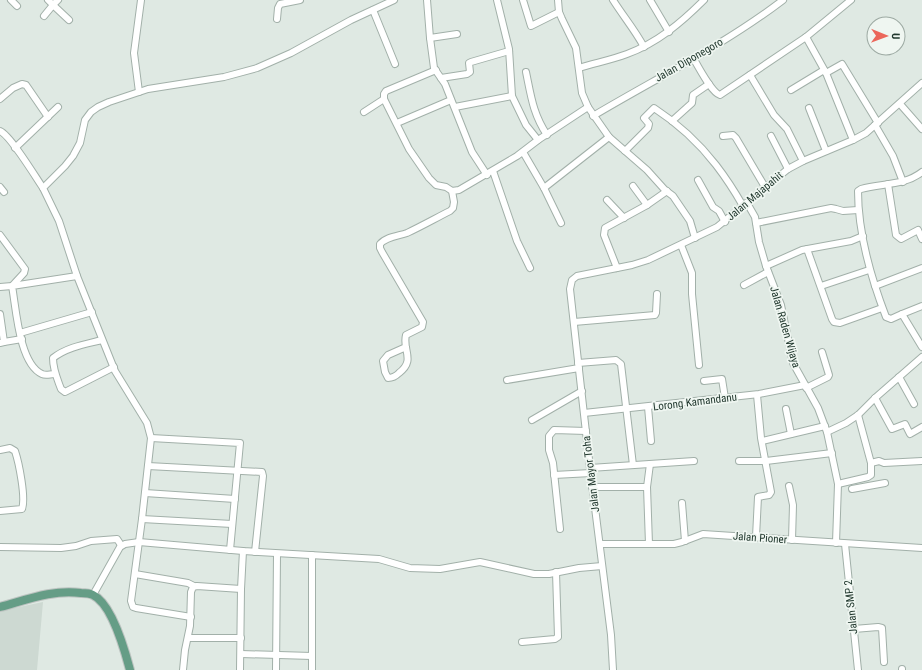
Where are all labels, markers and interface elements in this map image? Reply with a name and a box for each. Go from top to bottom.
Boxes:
north arrow [866,16,906,56]
text: U [889,33,902,39]
street label: Jalan Diponegoro [653,35,726,85]
street label: Jalan Majapahit [724,169,786,223]
street label: Jalan Raden Wijaya [767,285,803,369]
street label: Lorong Kamandanu [652,390,738,414]
street label: Jalan Mayor Toha [580,435,602,513]
street label: Jalan Pioner [733,530,788,546]
street label: Jalan SMP 2 [842,579,860,635]

